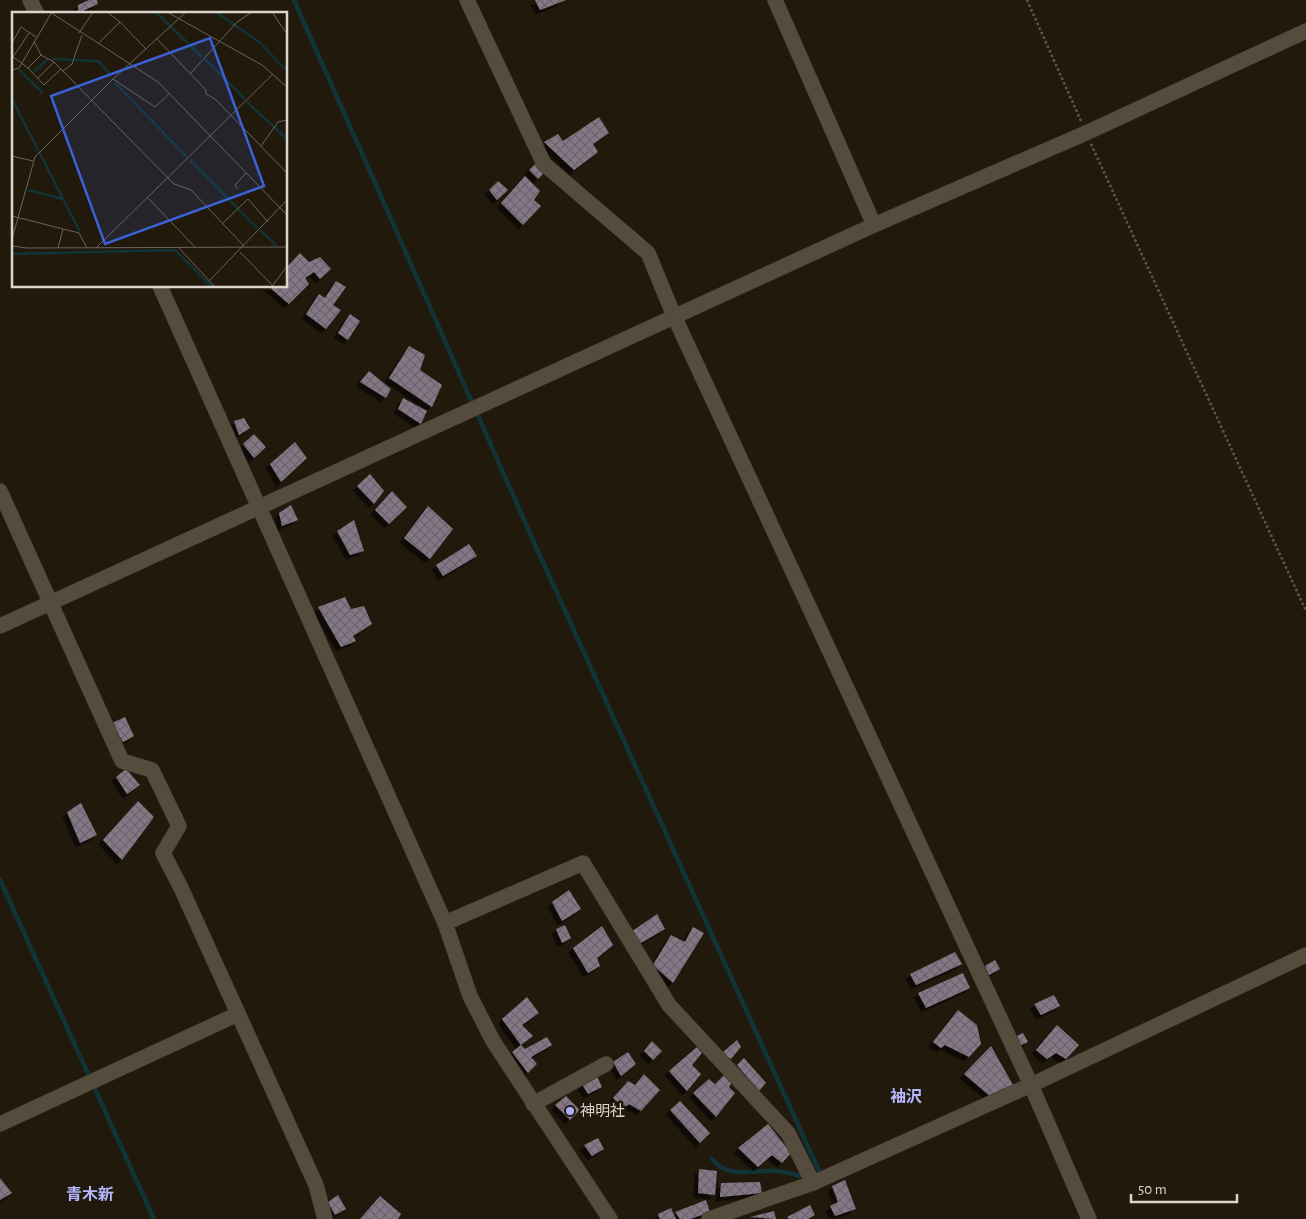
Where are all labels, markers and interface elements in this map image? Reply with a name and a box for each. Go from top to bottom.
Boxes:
inset map [12,12,288,288]
district label: 袖沢 [890,1088,922,1105]
place label: 神明社 [580,1103,625,1119]
marker: 神明社 [564,1105,576,1117]
scale bar [1131,1172,1237,1204]
text: 50 m [1138,1182,1167,1197]
district label: 青木新 [66,1186,114,1203]

